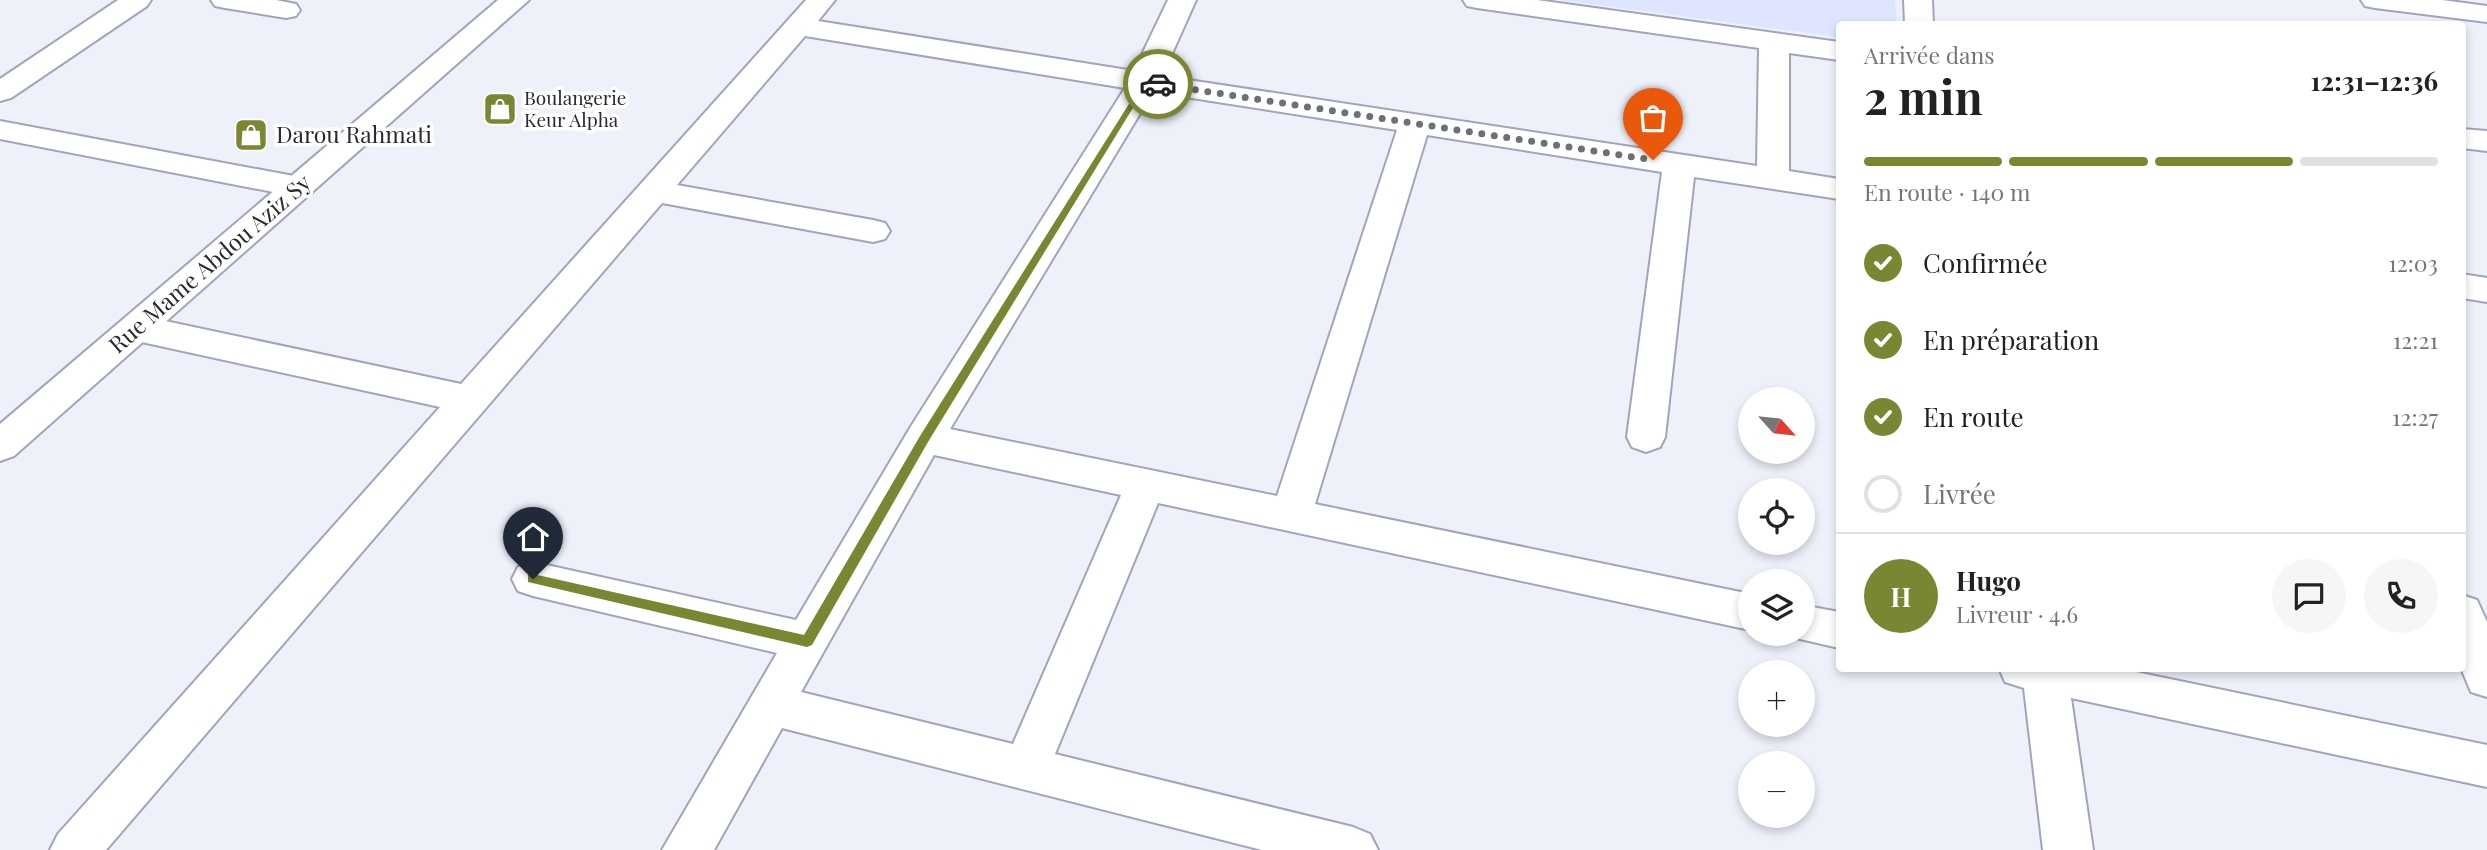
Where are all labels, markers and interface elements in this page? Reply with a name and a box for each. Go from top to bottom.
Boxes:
text: Arrivée dans [1864,39,1995,70]
courier [1123,49,1193,119]
text: 12:31–12:36 [2311,63,2438,98]
icon: car [1139,65,1177,103]
text: 2 min [1864,65,1983,127]
place label: Boulangerie Keur Alpha [524,84,626,132]
pin [1623,88,1683,160]
shop icon: Boulangerie Keur Alpha [481,90,519,128]
icon: bag [1634,99,1672,137]
shop icon: Darou Rahmati [232,116,270,154]
place label: Darou Rahmati [276,118,432,149]
street label: Rue Mame Abdou Aziz Sy [101,166,317,359]
text: En route · 140 m [1864,176,2030,207]
icon: check [1864,244,1902,282]
text: Confirmée [1923,245,2048,280]
text: 12:03 [2388,247,2438,278]
icon: check [1864,321,1902,359]
text: En préparation [1923,322,2099,357]
text: 12:21 [2393,324,2438,355]
north arrow [1738,387,1815,464]
map controls [1738,387,1815,828]
icon: check [1864,398,1902,436]
text: En route [1923,399,2024,434]
text: 12:27 [2392,401,2438,432]
text: Livrée [1923,476,1996,511]
button: locate [1738,478,1815,555]
pin [503,507,563,579]
icon: home [514,518,552,556]
button: chat [2272,559,2346,633]
button: phone [2364,559,2438,633]
text: Hugo [1956,563,2021,598]
button: layers [1738,569,1815,646]
text: H [1891,579,1911,614]
text: Livreur · 4.6 [1956,598,2078,629]
button: + [1738,660,1815,737]
button: − [1738,751,1815,828]

